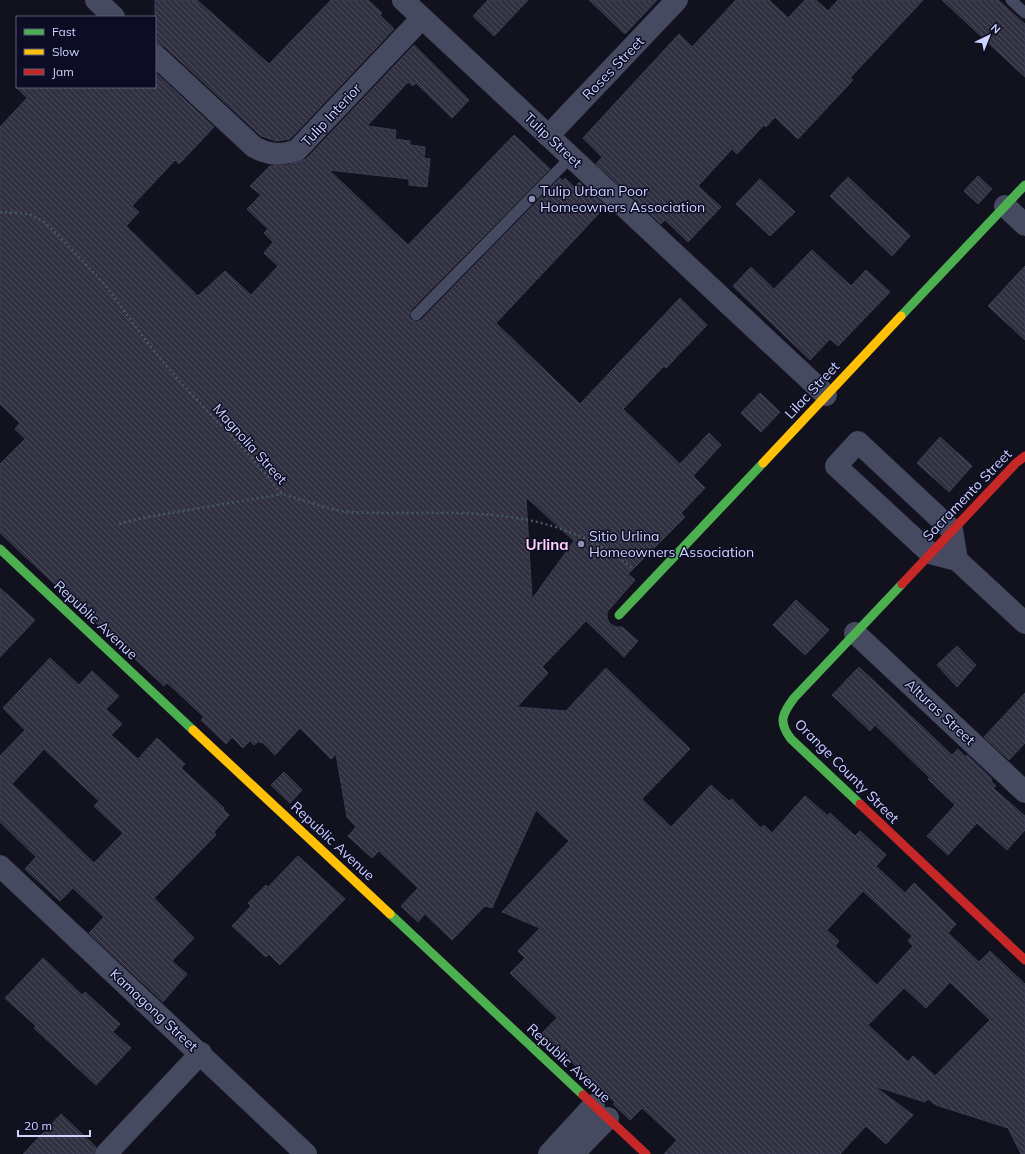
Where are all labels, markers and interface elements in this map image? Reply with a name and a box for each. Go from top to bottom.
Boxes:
legend [16,16,156,88]
north arrow [969,16,1009,56]
text: N [988,21,1004,37]
text: Fast [52,24,76,39]
street label: Roses Street [578,32,648,104]
text: Slow [52,44,80,59]
text: Jam [52,64,74,79]
street label: Tulip Interior [297,79,365,150]
street label: Tulip Street [520,109,586,172]
place label: Tulip Urban Poor Homeowners Association [540,182,705,216]
marker: Tulip Urban Poor Homeowners Association [527,194,537,204]
street label: Lilac Street [781,357,843,422]
street label: Magnolia Street [209,400,291,488]
street label: Sacramento Street [919,445,1015,545]
place label: Sitio Urlina Homeowners Association [589,527,754,561]
district label: Urlina [525,535,569,554]
marker: Sitio Urlina Homeowners Association [576,539,586,549]
street label: Republic Avenue [50,577,142,663]
street label: Alturas Street [901,675,979,749]
street label: Orange County Street [791,715,903,827]
street label: Republic Avenue [287,798,379,884]
street label: Kamagong Street [106,965,202,1055]
street label: Republic Avenue [523,1020,615,1106]
scale bar [18,1112,90,1138]
text: 20 m [24,1118,52,1133]

